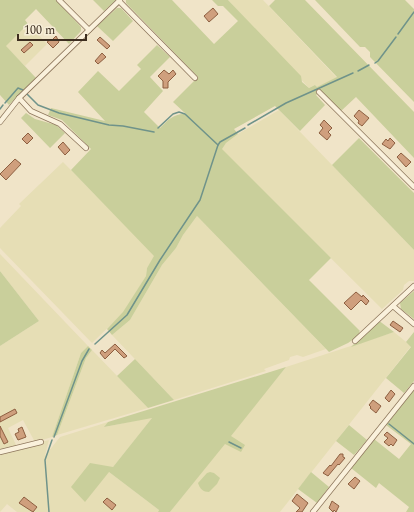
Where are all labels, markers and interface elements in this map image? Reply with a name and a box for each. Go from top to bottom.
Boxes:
scale bar [18,16,86,42]
text: 100 m [24,21,55,40]

